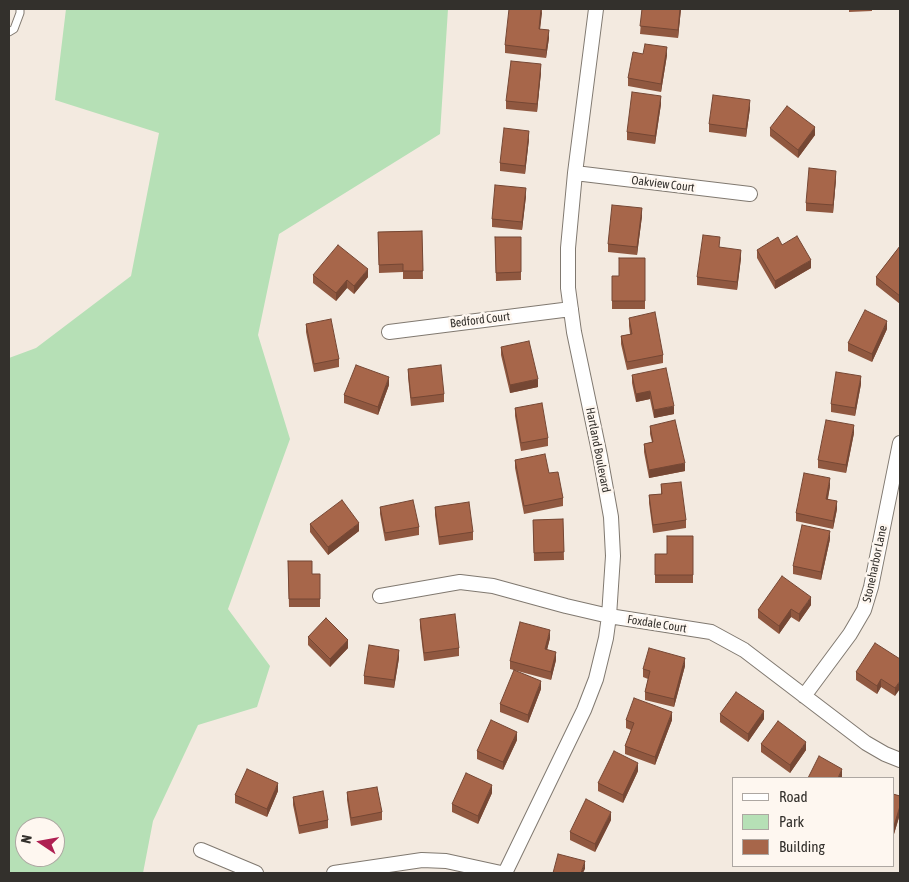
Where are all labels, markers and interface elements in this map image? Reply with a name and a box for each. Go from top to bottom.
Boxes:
street label: Oakview Court [631,173,695,195]
street label: Bedford Court [449,309,511,331]
street label: Hartland Boulevard [583,406,613,494]
street label: Stoneharbor Lane [860,524,890,604]
street label: Foxdale Court [626,612,688,636]
legend [732,777,894,867]
text: Road [779,788,808,805]
text: Park [779,813,804,830]
north arrow [15,817,65,867]
text: N [18,833,35,845]
text: Building [779,838,825,855]

